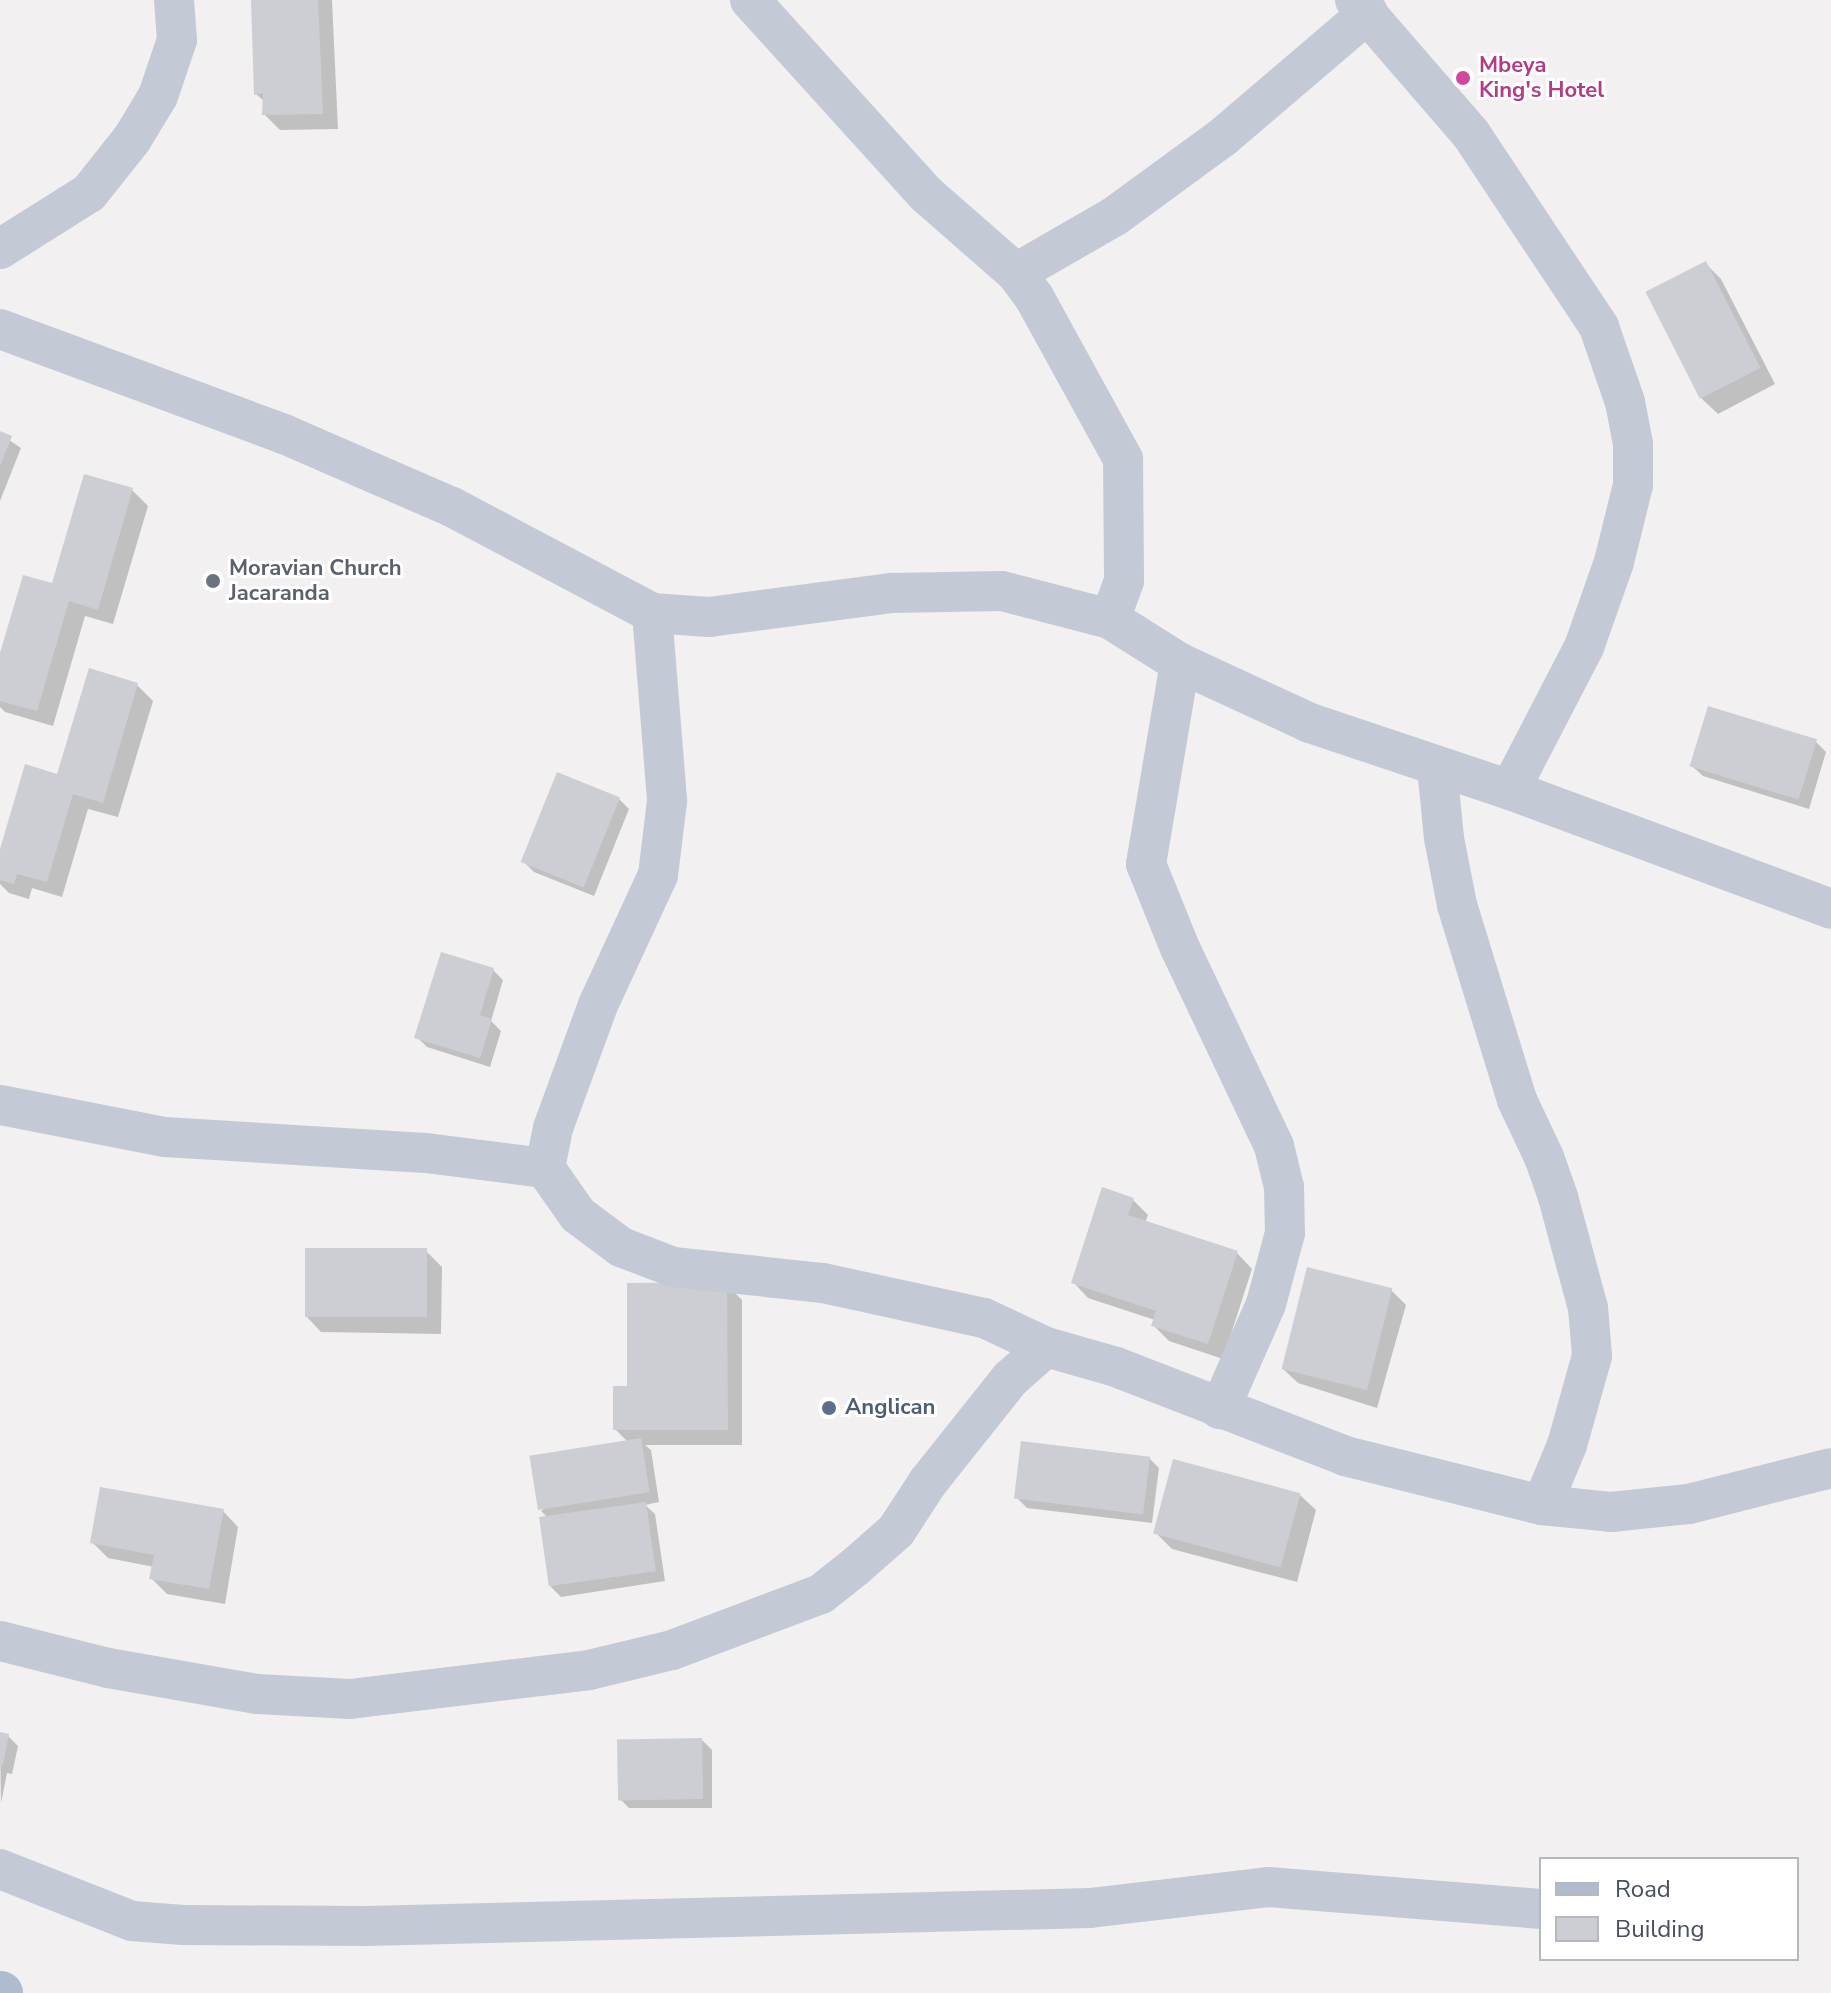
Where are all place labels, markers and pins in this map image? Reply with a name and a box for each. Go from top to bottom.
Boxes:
place label: Mbeya King's Hotel [1479,52,1604,104]
marker: Mbeya King's Hotel [1454,69,1472,87]
place label: Moravian Church Jacaranda [229,555,402,606]
marker: Moravian Church Jacaranda [204,572,222,590]
place label: Anglican [845,1395,935,1421]
marker: Anglican [820,1399,838,1417]

